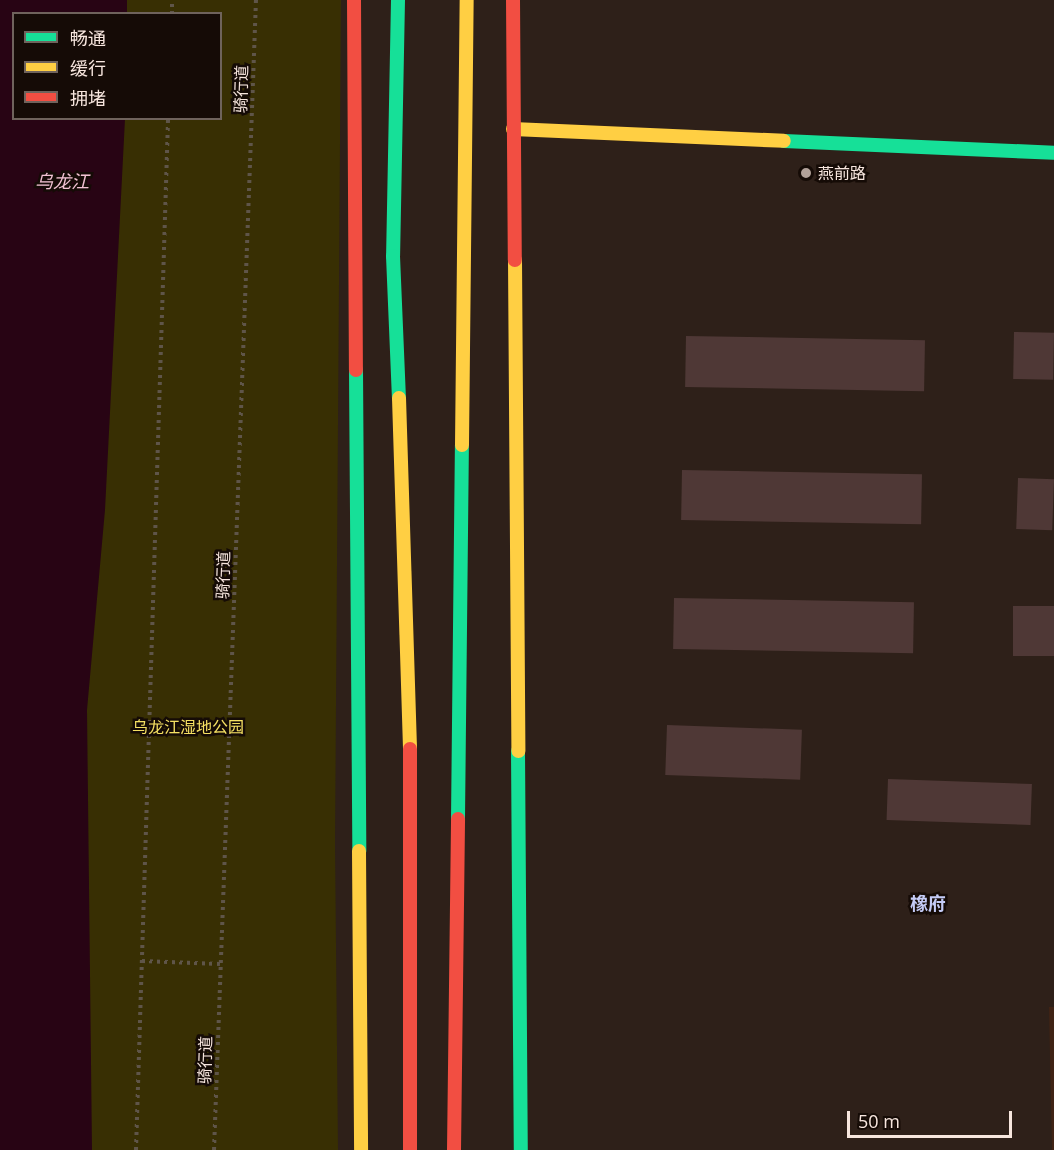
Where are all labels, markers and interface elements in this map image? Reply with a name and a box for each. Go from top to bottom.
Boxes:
legend [12,12,222,120]
text: 畅通 [70,26,106,50]
text: 缓行 [70,56,106,80]
street label: 骑行道 [231,65,251,113]
text: 拥堵 [70,86,106,110]
place label: 燕前路 [818,163,866,183]
marker: 燕前路 [799,166,813,180]
water label: 乌龙江 [35,170,89,192]
street label: 骑行道 [213,551,233,599]
park label: 乌龙江湿地公园 [132,717,244,737]
district label: 橡府 [910,892,946,914]
street label: 骑行道 [195,1036,215,1084]
scale bar [850,1099,1015,1137]
text: 50 m [858,1109,900,1133]

